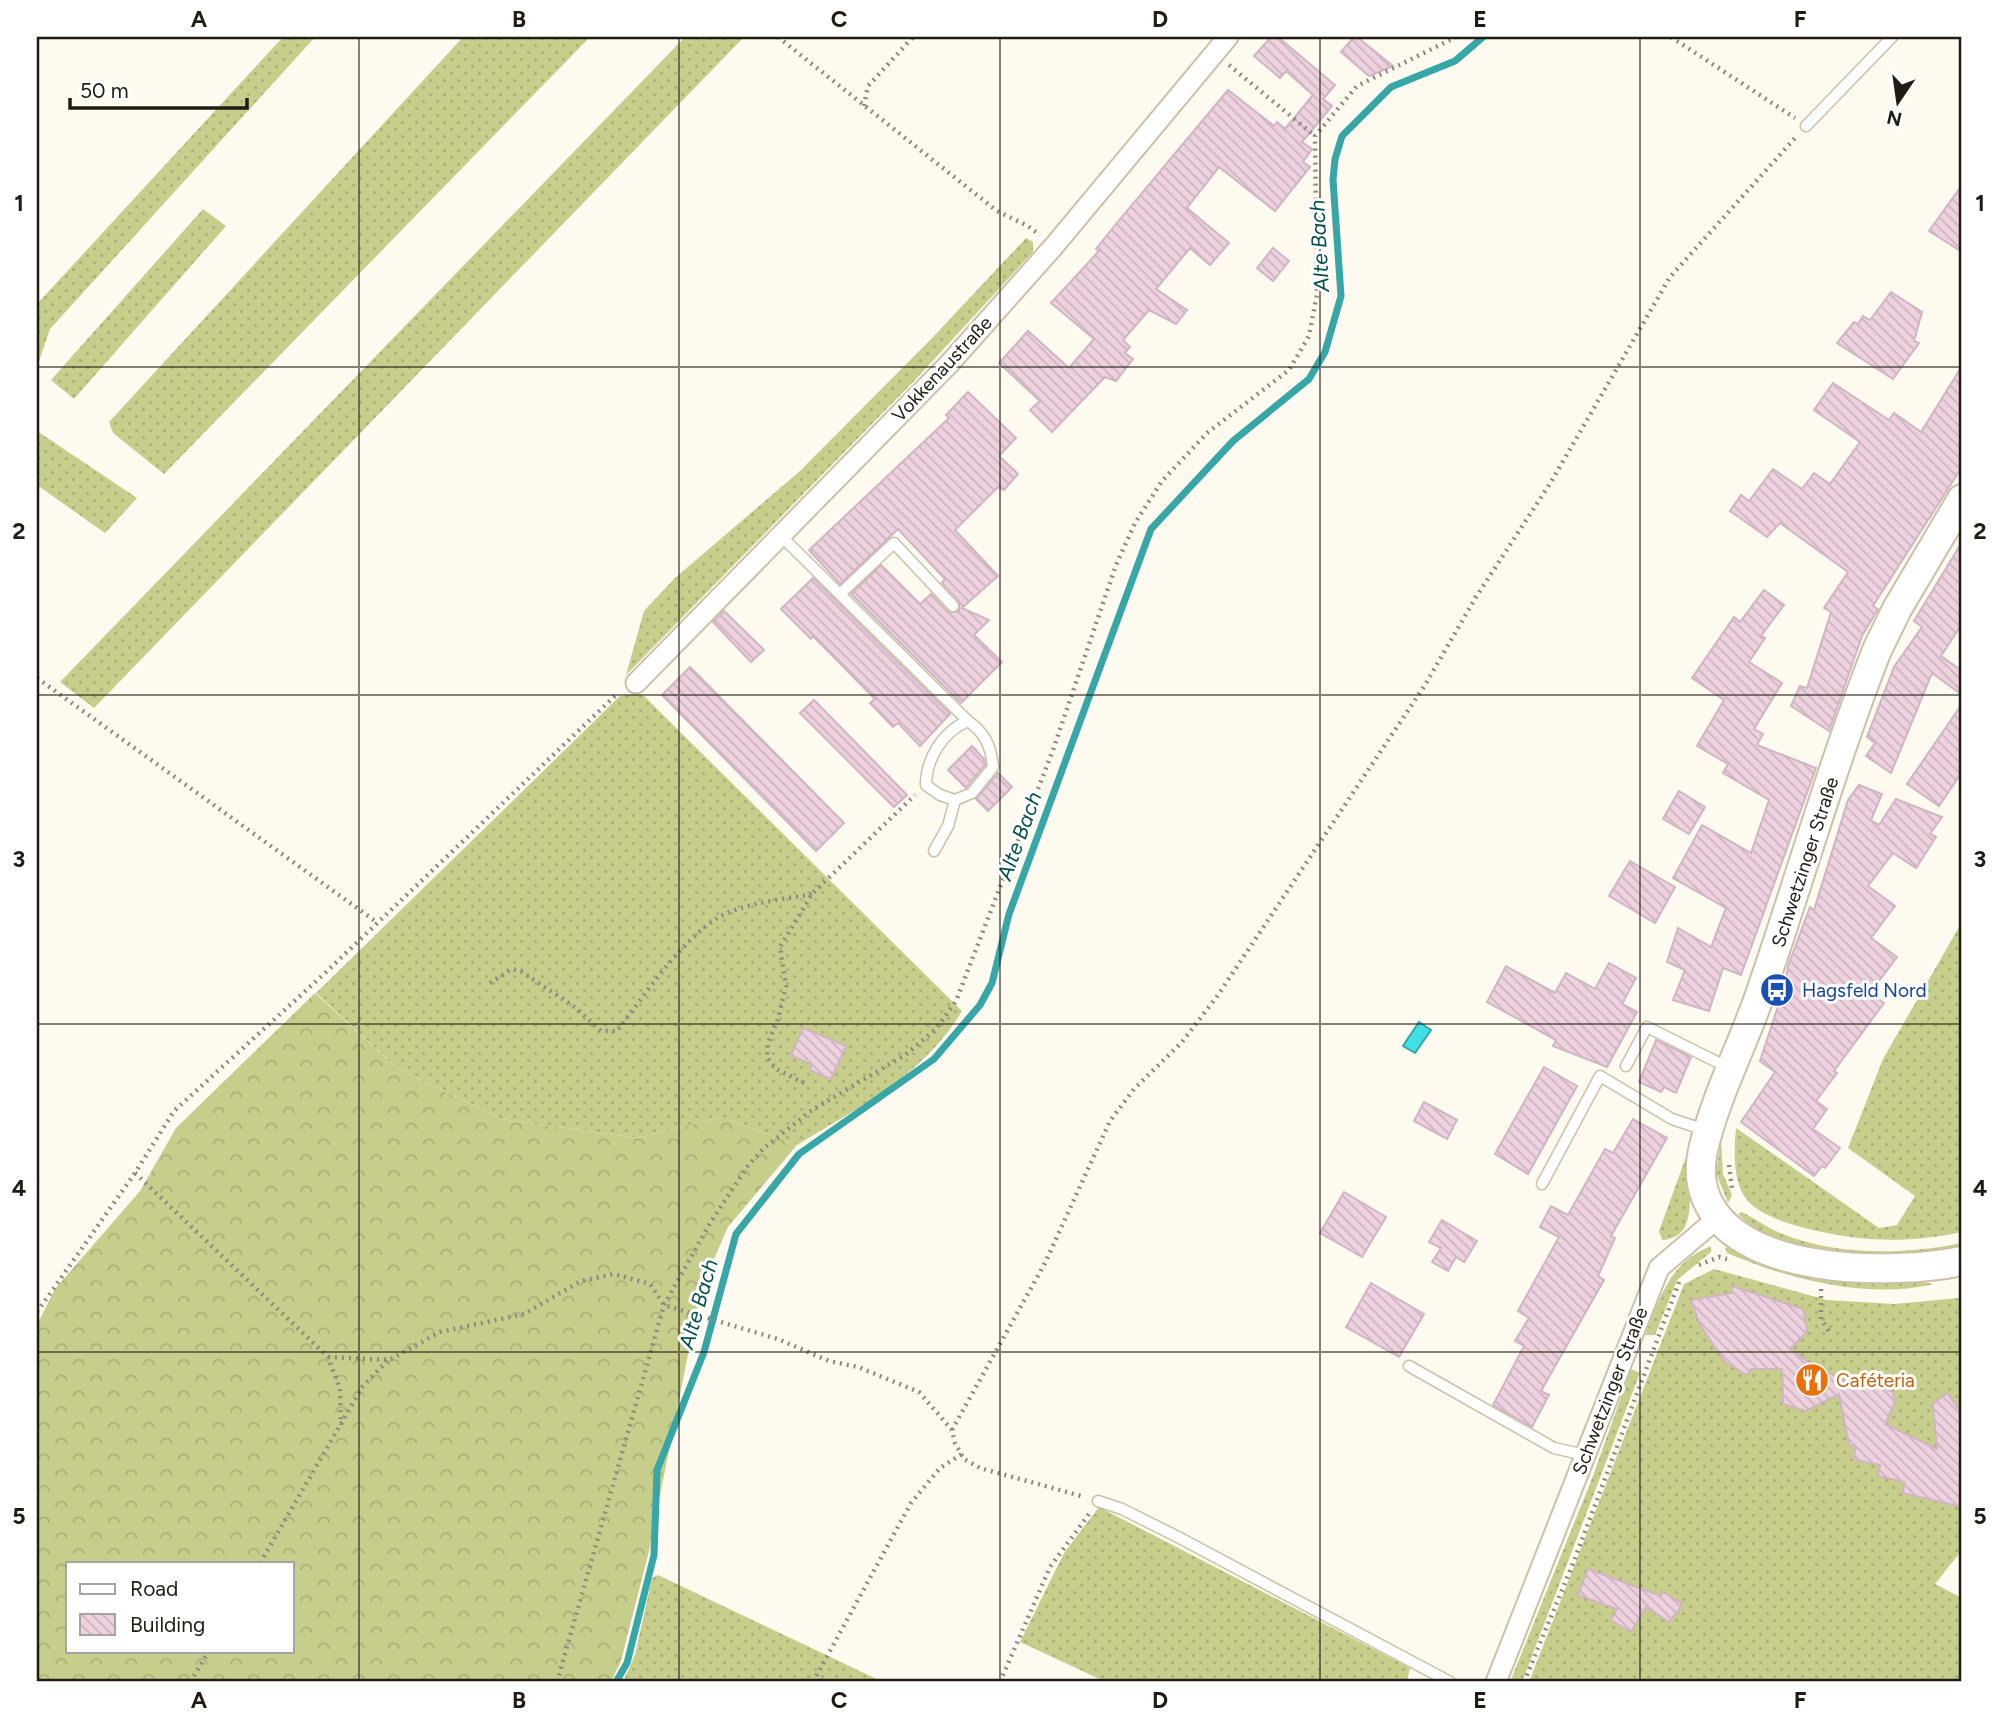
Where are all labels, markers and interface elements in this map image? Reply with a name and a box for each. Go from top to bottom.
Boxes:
text: A [191,5,208,33]
text: B [512,5,526,33]
text: C [831,5,848,33]
text: D [1152,5,1168,33]
text: E [1473,5,1487,33]
text: F [1794,5,1807,33]
scale bar [70,66,247,110]
north arrow [1862,66,1932,136]
text: 50 m [80,78,129,103]
text: N [1885,105,1904,131]
text: 1 [14,189,24,217]
text: 1 [1975,189,1985,217]
water label: Alte Bach [1304,199,1334,294]
street label: Vokkenaustraße [887,311,997,427]
text: 2 [12,517,26,545]
text: 2 [1973,517,1987,545]
street label: Schwetzinger Straße [1767,774,1843,950]
water label: Alte Bach [991,788,1047,884]
text: 3 [13,845,25,873]
text: 3 [1974,845,1986,873]
bus stop icon: Hagsfeld Nord [1758,971,1796,1009]
place label: Hagsfeld Nord [1802,979,1927,1002]
text: 4 [12,1174,26,1202]
text: 4 [1973,1174,1987,1202]
water label: Alte Bach [673,1256,723,1353]
street label: Schwetzinger Straße [1567,1304,1653,1478]
restaurant icon: Caféteria [1793,1361,1831,1399]
place label: Caféteria [1836,1369,1915,1392]
text: 5 [12,1502,26,1530]
text: 5 [1973,1502,1987,1530]
legend [66,1562,294,1652]
text: Road [130,1576,178,1601]
text: Building [130,1612,205,1637]
text: A [191,1686,208,1714]
text: B [512,1686,526,1714]
text: C [831,1686,848,1714]
text: D [1152,1686,1168,1714]
text: E [1473,1686,1487,1714]
text: F [1794,1686,1807,1714]

